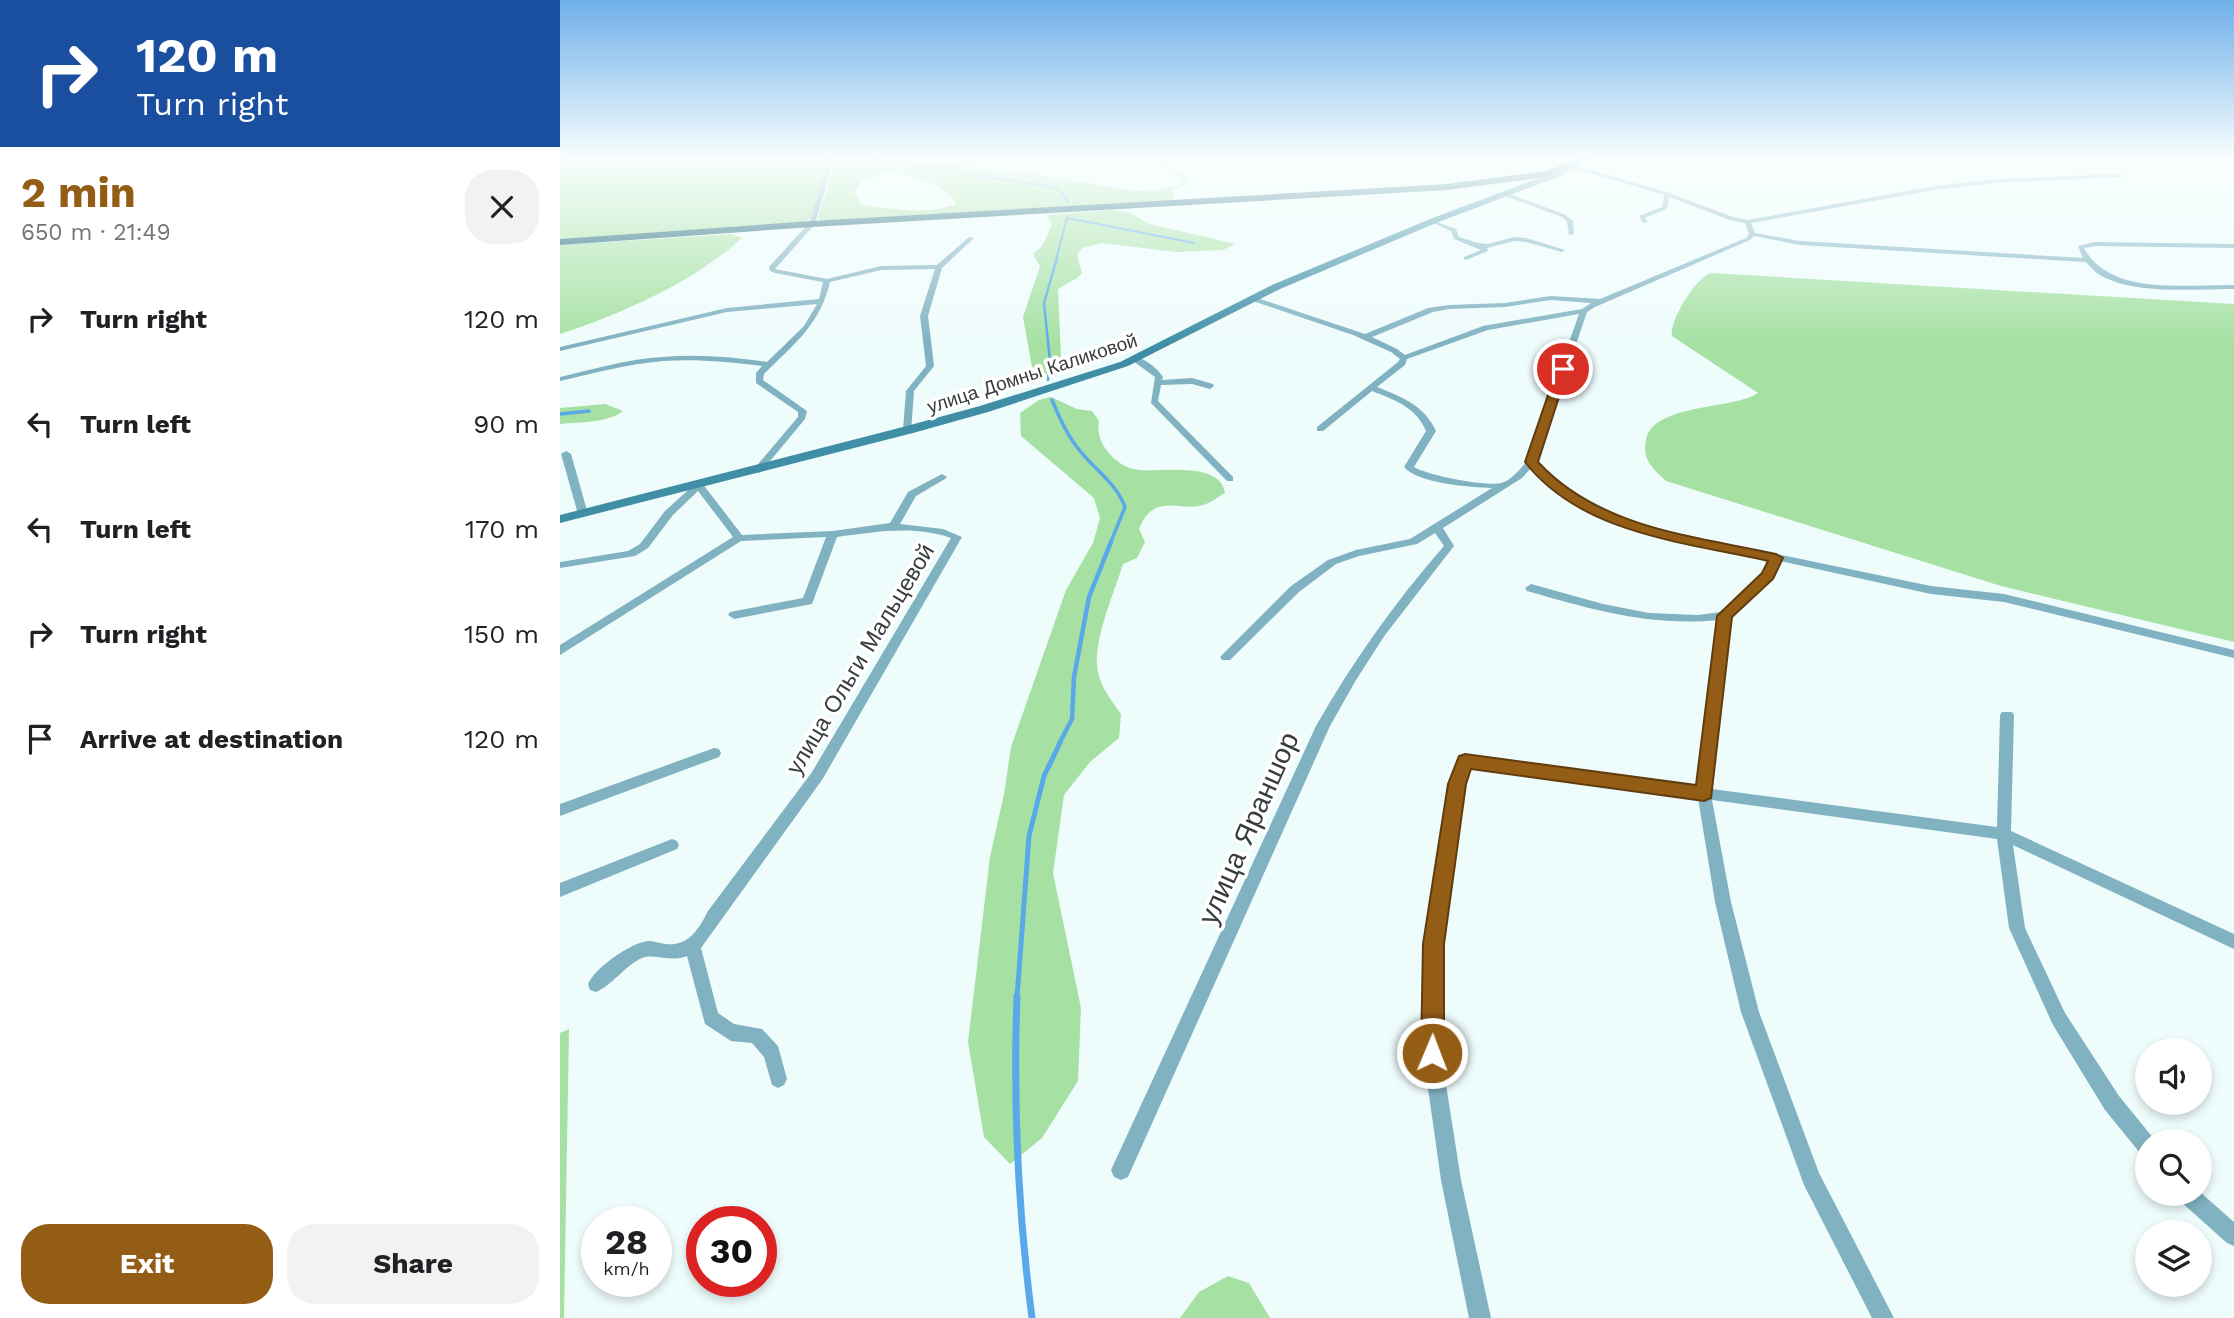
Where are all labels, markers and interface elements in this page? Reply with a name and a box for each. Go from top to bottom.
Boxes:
text: 120 m [136,26,278,84]
icon: right [21,28,112,119]
text: Turn right [136,85,288,123]
text: 2 min [21,168,136,217]
button: close [465,170,539,244]
text: 650 m · 21:49 [21,219,171,246]
icon: right [21,300,59,338]
text: Turn right [80,304,207,334]
text: 120 m [464,304,539,334]
street label: улица Домны Каликовой [924,329,1140,418]
pin [1533,339,1593,399]
icon: arrive [1544,350,1582,388]
icon: left [21,405,59,443]
text: Turn left [80,409,191,439]
text: 90 m [473,409,539,439]
icon: left [21,510,59,548]
text: Turn left [80,514,191,544]
text: 170 m [465,514,539,544]
street label: улица Ольги Мальцевой [781,539,940,779]
icon: right [21,615,59,653]
text: Turn right [80,619,207,649]
text: 150 m [464,619,539,649]
icon: arrive [21,720,59,758]
text: Arrive at destination [80,724,343,754]
text: 120 m [464,724,539,754]
street label: улица Яраншор [1191,727,1306,929]
position arrow [1395,1016,1469,1090]
map controls [2135,1038,2212,1297]
button: sound [2135,1038,2212,1115]
button: search [2135,1129,2212,1206]
speed limit sign: 30 [686,1206,777,1297]
button: layers [2135,1220,2212,1297]
text: 28 [605,1221,648,1263]
button: Exit [21,1224,273,1304]
button: Share [287,1224,539,1304]
text: km/h [603,1258,650,1279]

